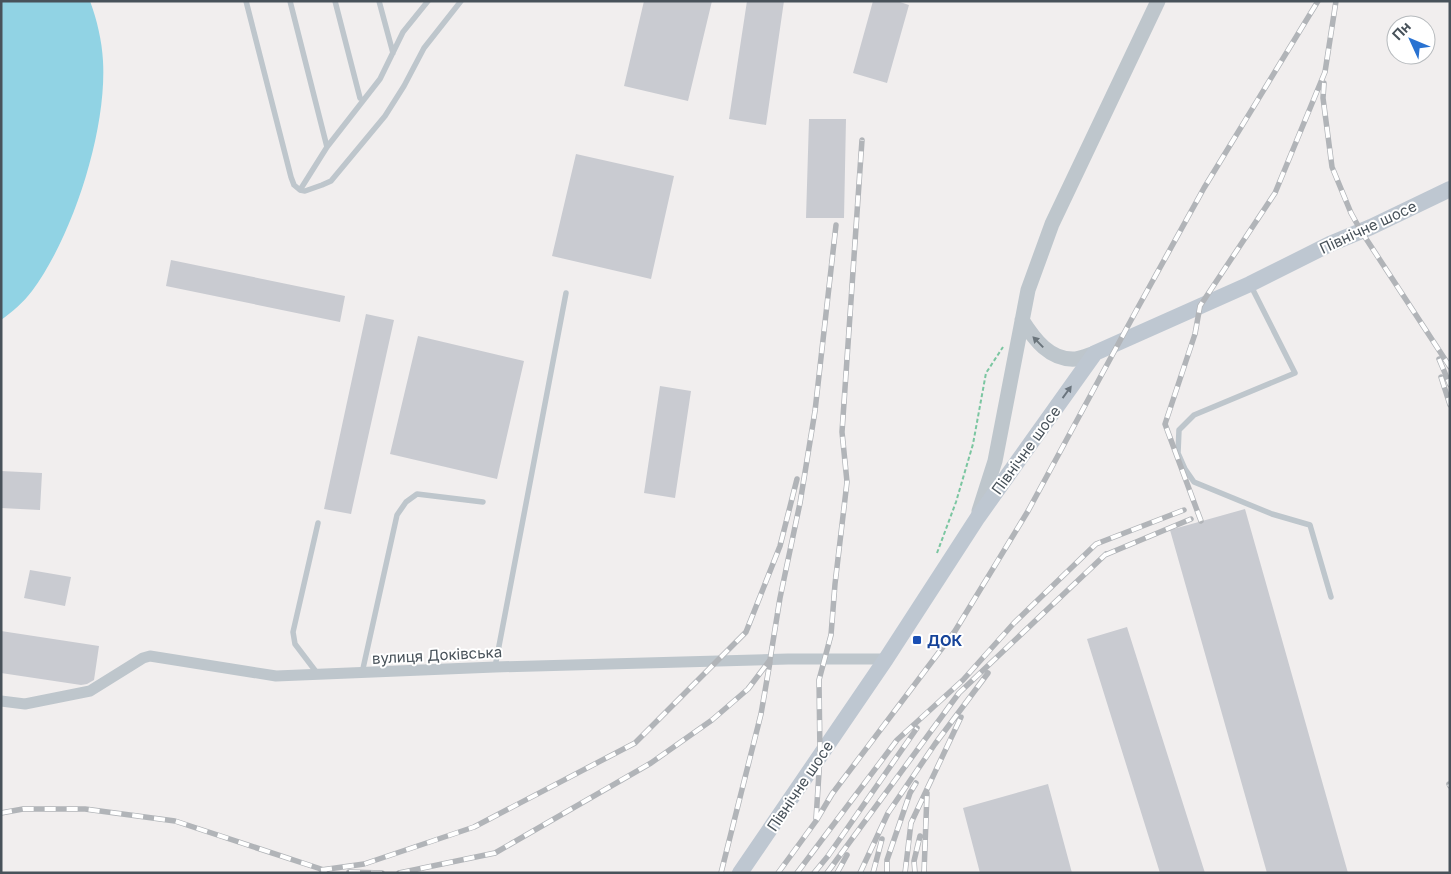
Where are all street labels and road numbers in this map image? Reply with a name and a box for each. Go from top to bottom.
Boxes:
street label: Північне шосе [1316,196,1420,258]
street label: Північне шосе [987,402,1065,498]
street label: вулиця Доківська [371,642,503,668]
street label: Північне шосе [763,737,837,835]

